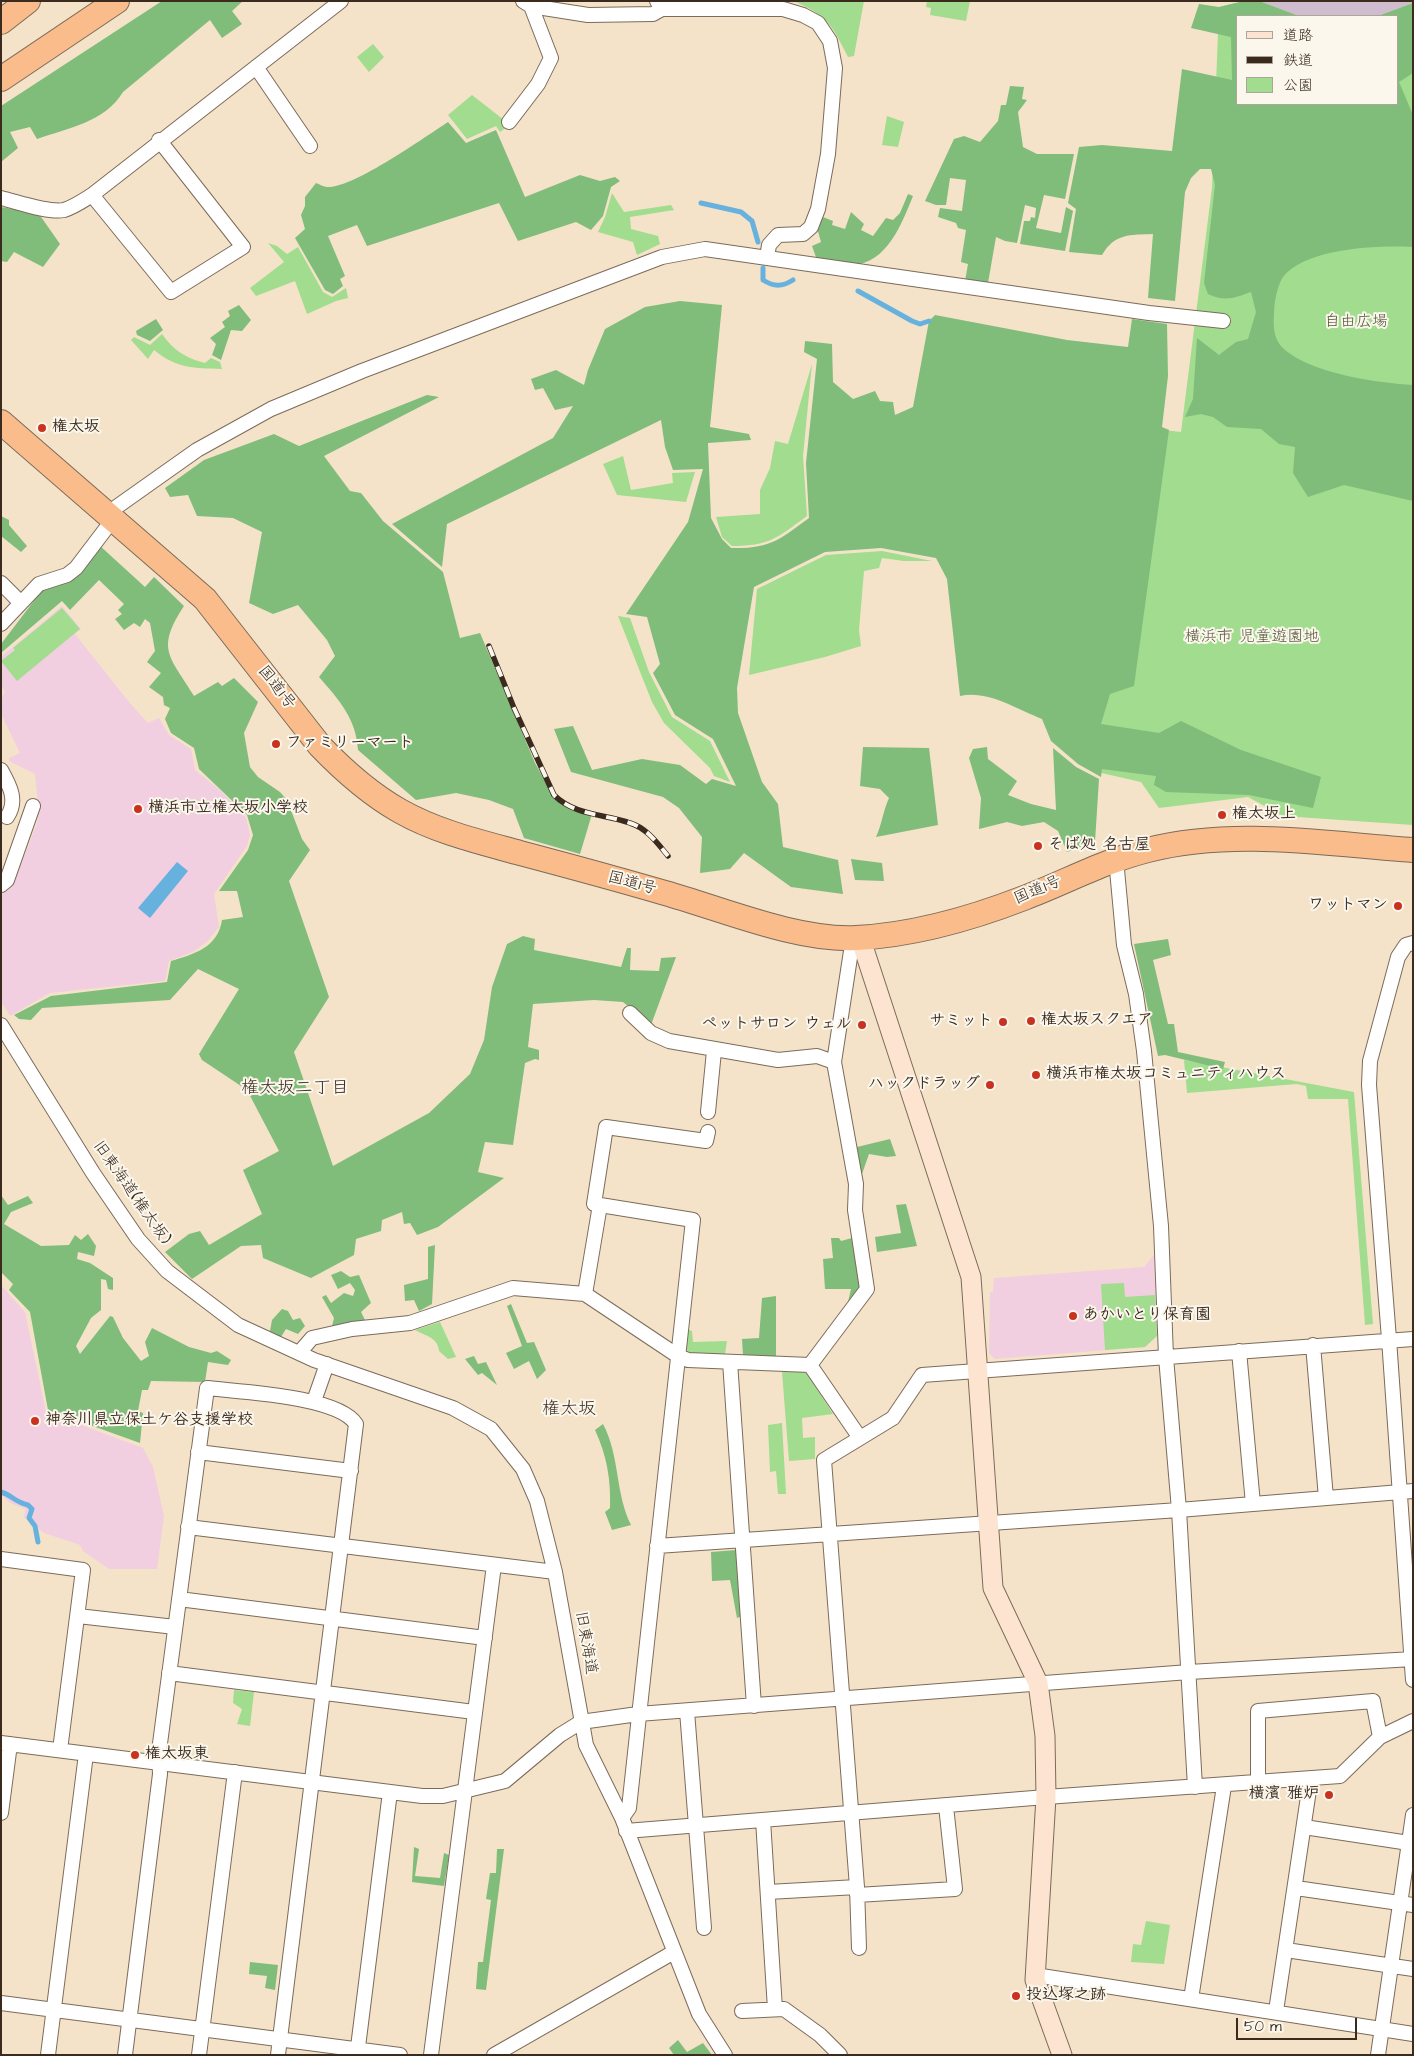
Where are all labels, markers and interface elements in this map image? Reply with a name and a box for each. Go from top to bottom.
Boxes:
legend [1236,15,1399,105]
text: 道路 [1283,25,1313,46]
text: 鉄道 [1283,50,1313,71]
text: 公園 [1283,75,1313,96]
park label: 自由広場 [1324,313,1388,333]
place label: 権太坂 [52,418,100,438]
marker: 権太坂 [36,422,48,434]
park label: 横浜市 児童遊園地 [1185,628,1319,648]
street label: 国道1号 [253,662,299,714]
place label: ファミリーマート [286,734,414,754]
marker: ファミリーマート [270,738,282,750]
place label: 横浜市立権太坂小学校 [148,799,308,819]
marker: 横浜市立権太坂小学校 [132,803,144,815]
place label: 権太坂上 [1232,805,1296,825]
marker: 権太坂上 [1216,809,1228,821]
place label: そば処 名古屋 [1048,836,1150,856]
marker: そば処 名古屋 [1032,840,1044,852]
street label: 国道1号 [605,868,659,900]
street label: 国道1号 [1011,872,1065,910]
place label: ワットマン [1308,896,1388,916]
marker: ワットマン [1392,900,1404,912]
place label: 権太坂スクエア [1041,1011,1153,1031]
place label: サミット [929,1012,993,1032]
place label: ペットサロン ウェル [702,1015,852,1035]
marker: 権太坂スクエア [1025,1015,1037,1027]
marker: サミット [997,1016,1009,1028]
marker: ペットサロン ウェル [856,1019,868,1031]
place label: 横浜市権太坂コミュニティハウス [1046,1065,1286,1085]
marker: 横浜市権太坂コミュニティハウス [1030,1069,1042,1081]
place label: ハックドラッグ [868,1075,980,1095]
district label: 権太坂二丁目 [241,1078,349,1100]
marker: ハックドラッグ [984,1079,996,1091]
street label: 旧東海道(権太坂) [88,1137,174,1249]
place label: あかいとり保育園 [1083,1306,1211,1326]
marker: あかいとり保育園 [1067,1310,1079,1322]
district label: 権太坂 [542,1399,596,1421]
place label: 神奈川県立保土ケ谷支援学校 [45,1411,253,1431]
marker: 神奈川県立保土ケ谷支援学校 [29,1415,41,1427]
street label: 旧東海道 [570,1610,600,1676]
place label: 権太坂東 [145,1745,209,1765]
marker: 権太坂東 [129,1749,141,1761]
place label: 横濱 雅炉 [1249,1785,1319,1805]
marker: 横濱 雅炉 [1323,1789,1335,1801]
place label: 投込塚之跡 [1026,1986,1106,2006]
marker: 投込塚之跡 [1010,1990,1022,2002]
scale bar [1239,2008,1360,2040]
text: 50 m [1244,2016,1282,2037]

